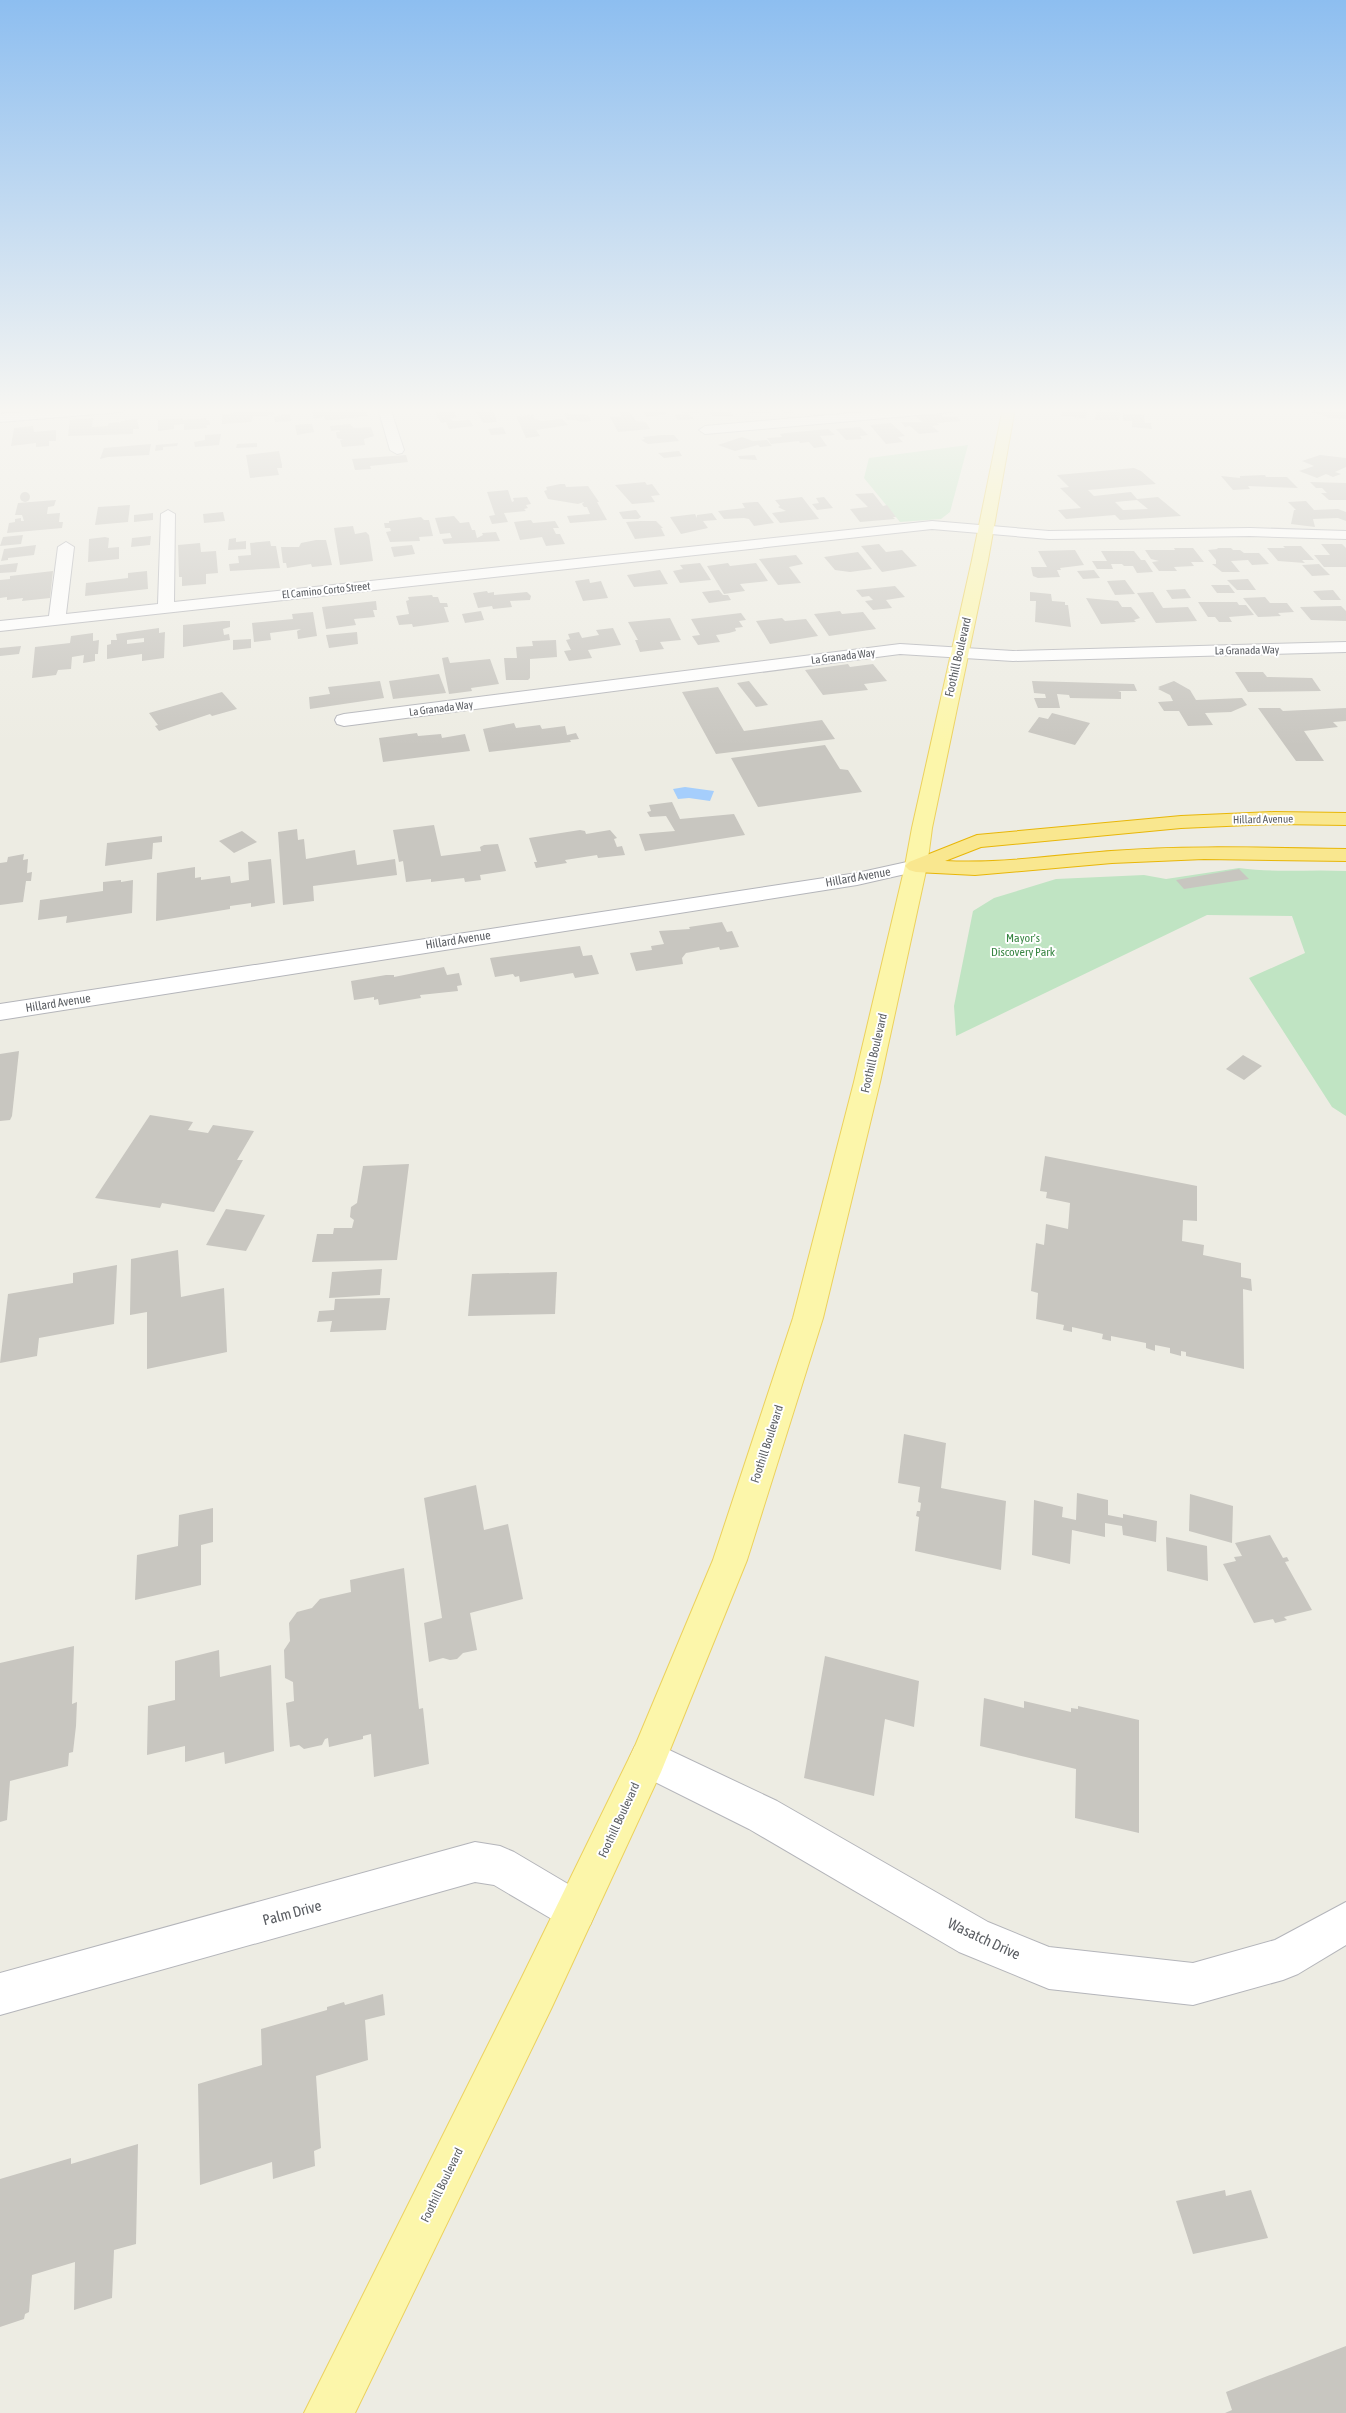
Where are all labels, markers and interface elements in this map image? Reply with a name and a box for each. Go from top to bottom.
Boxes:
street label: El Camino Corto Street [281,579,371,601]
street label: Foothill Boulevard [942,616,974,698]
street label: La Granada Way [1215,643,1280,657]
street label: La Granada Way [810,646,876,666]
street label: La Granada Way [408,698,474,718]
street label: Hillard Avenue [1233,812,1293,826]
street label: Hillard Avenue [824,864,892,890]
street label: Hillard Avenue [424,928,492,952]
park label: Mayor's Discovery Park [991,931,1056,959]
street label: Hillard Avenue [24,991,92,1015]
street label: Foothill Boulevard [858,1012,890,1094]
street label: Foothill Boulevard [748,1403,786,1485]
street label: Foothill Boulevard [596,1780,642,1860]
street label: Palm Drive [261,1896,323,1928]
street label: Wasatch Drive [945,1914,1023,1963]
street label: Foothill Boulevard [418,2146,466,2224]

